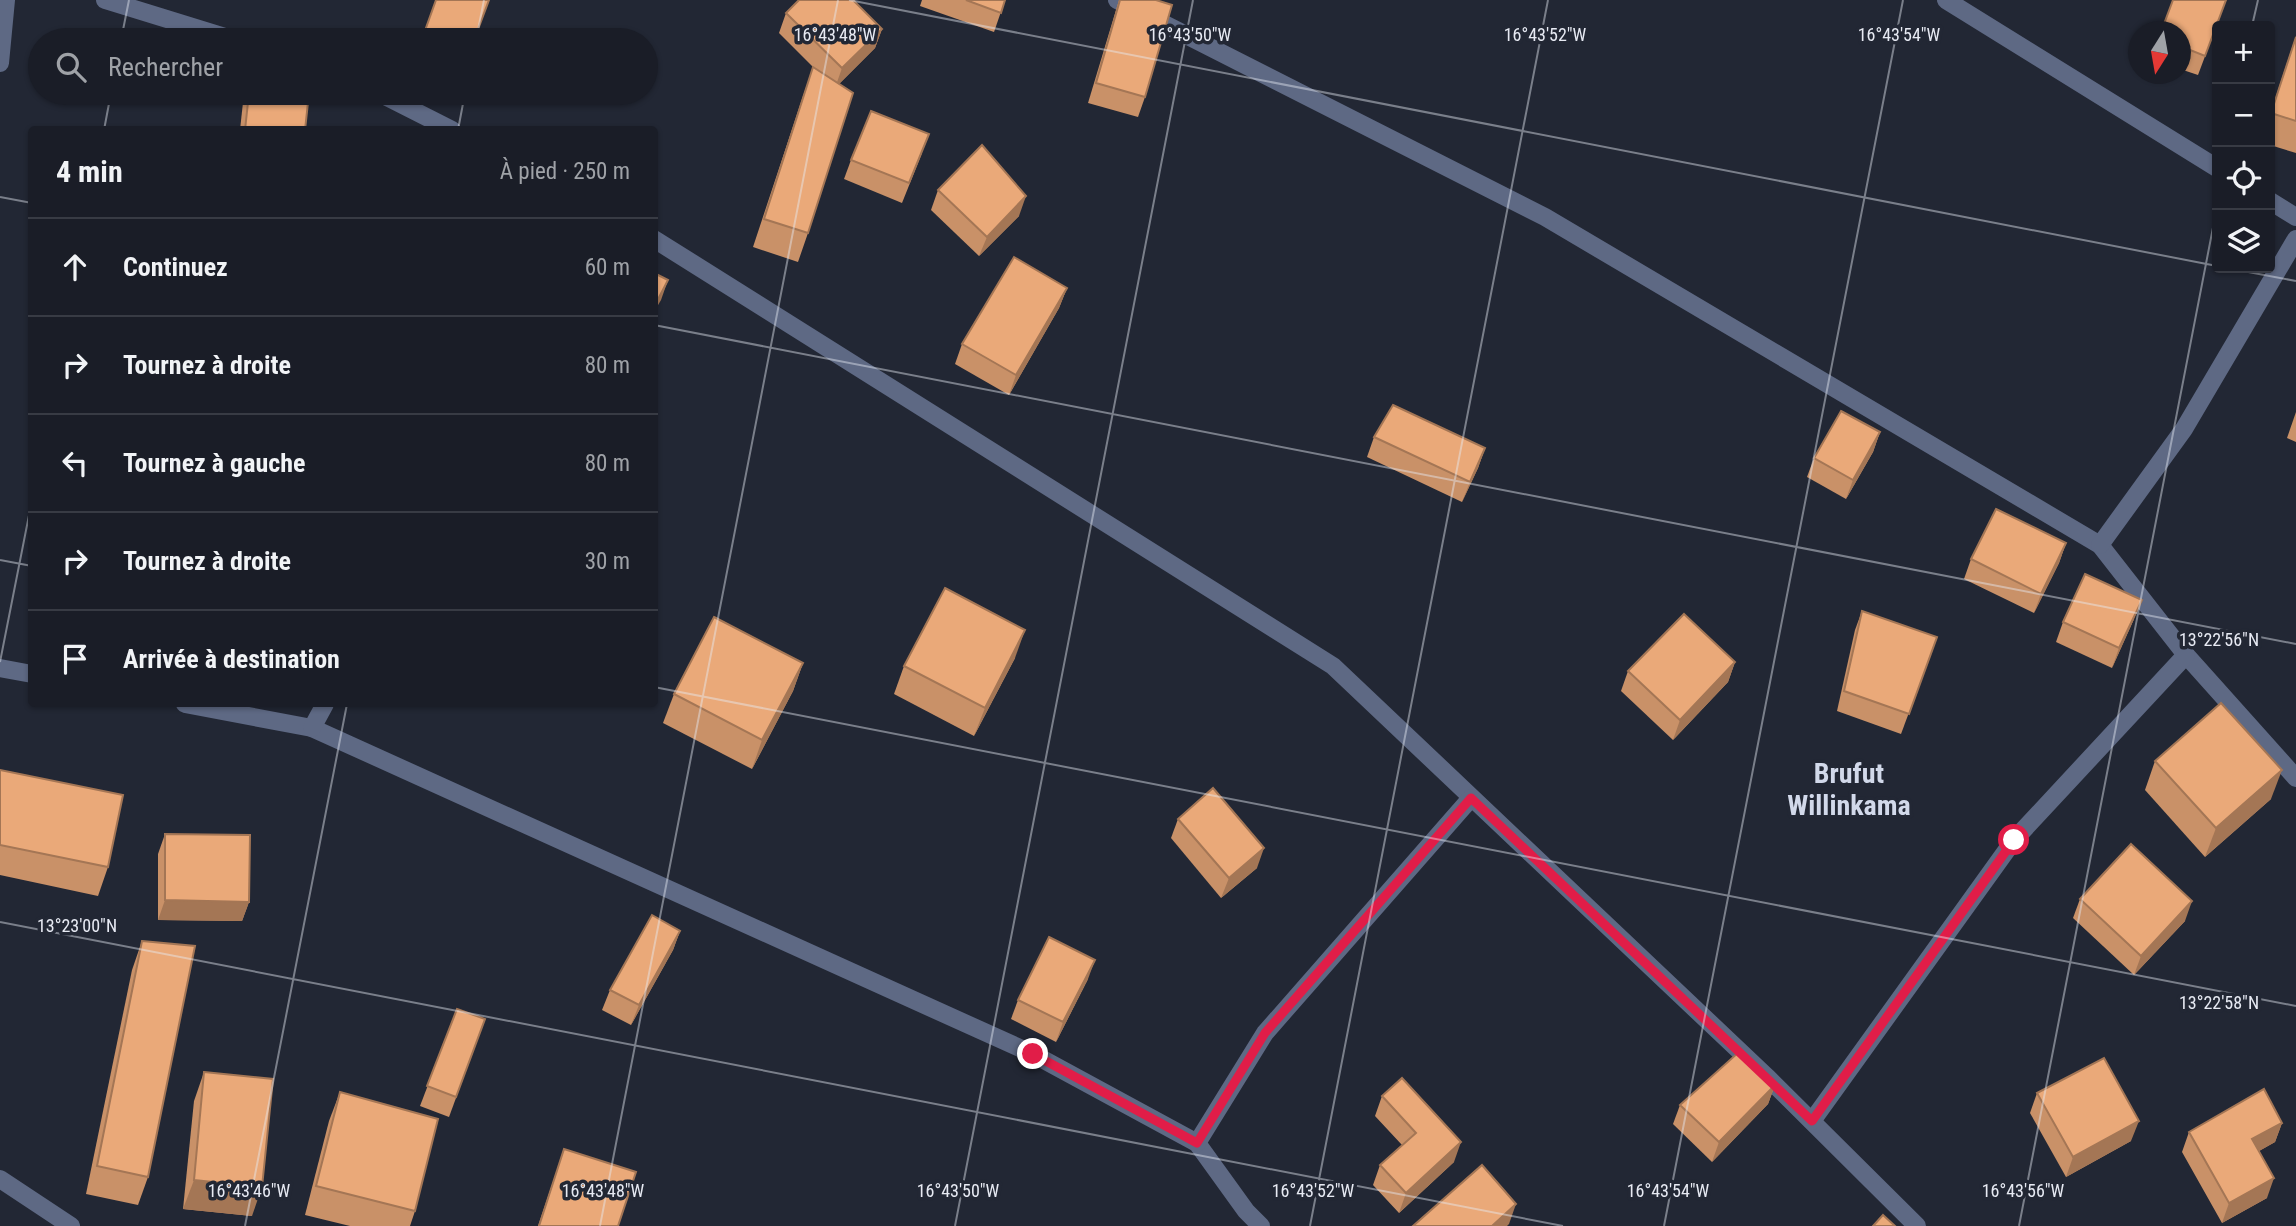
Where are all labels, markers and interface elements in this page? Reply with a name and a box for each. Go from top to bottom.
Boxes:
north arrow [2128,21,2191,84]
map controls [2212,21,2275,273]
button: + [2212,21,2275,84]
text: 16°43'48"W [794,24,877,45]
text: 16°43'50"W [1149,24,1232,45]
text: 16°43'52"W [1504,24,1587,45]
text: 16°43'54"W [1858,24,1941,45]
search box [28,28,658,105]
icon: search [52,48,90,86]
text: Rechercher [108,52,223,82]
button: − [2212,84,2275,147]
button: locate [2212,147,2275,210]
text: 4 min [56,154,123,189]
text: À pied · 250 m [500,158,630,185]
button: layers [2212,210,2275,273]
icon: ahead [56,248,94,286]
text: Continuez [123,252,228,282]
text: 60 m [585,254,630,281]
icon: right [56,346,94,384]
text: Tournez à droite [123,350,291,380]
text: 80 m [585,352,630,379]
icon: left [56,444,94,482]
text: Tournez à gauche [123,448,305,478]
text: 80 m [585,450,630,477]
icon: right [56,542,94,580]
text: Tournez à droite [123,546,291,576]
text: 30 m [585,548,630,575]
text: 13°22'56"N [2179,629,2259,650]
icon: arrive [56,640,94,678]
text: Arrivée à destination [123,644,340,674]
district label: Brufut Willinkama [1787,757,1911,822]
route start [1998,824,2029,855]
text: 13°23'00"N [37,915,117,936]
text: 13°22'58"N [2179,992,2259,1013]
route end [1017,1038,1048,1069]
text: 16°43'46"W [208,1180,291,1201]
text: 16°43'48"W [562,1180,645,1201]
text: 16°43'50"W [917,1180,1000,1201]
text: 16°43'52"W [1272,1180,1355,1201]
text: 16°43'54"W [1627,1180,1710,1201]
text: 16°43'56"W [1982,1180,2065,1201]

